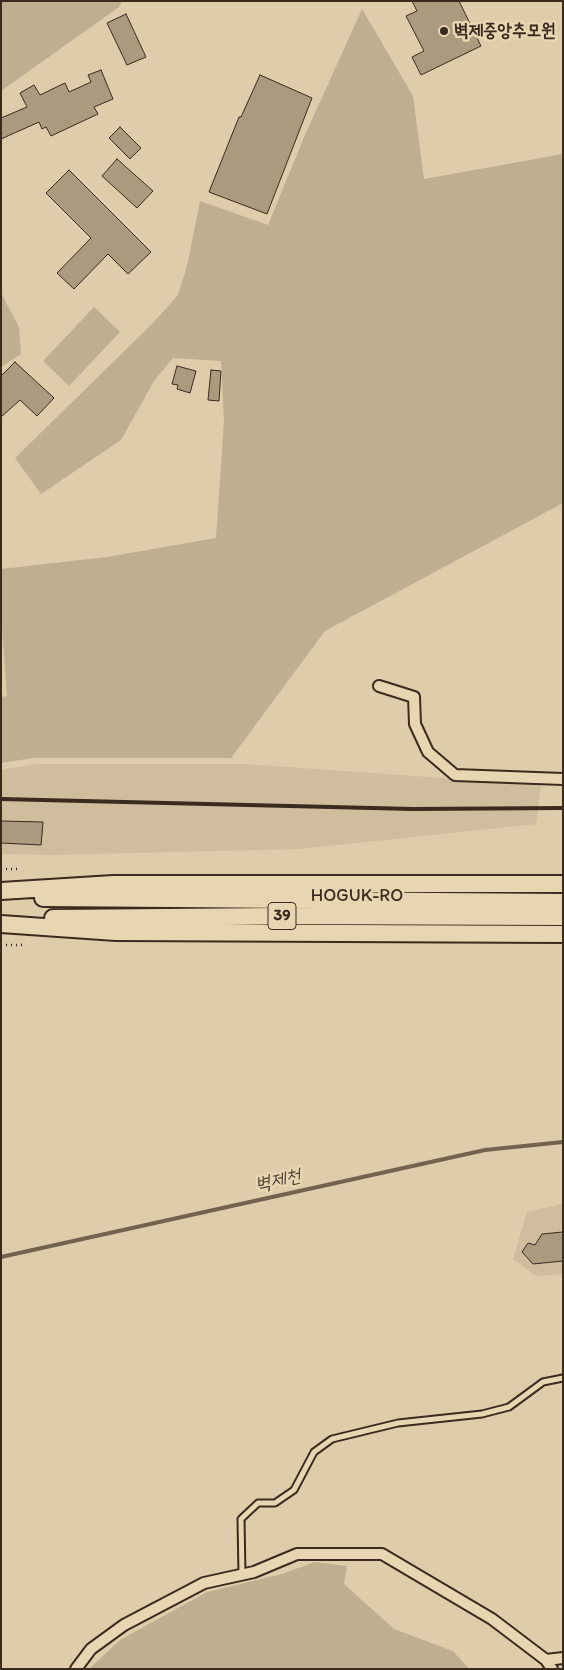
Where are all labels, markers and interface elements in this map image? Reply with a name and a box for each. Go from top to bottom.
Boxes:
place label: 벽제중앙추모원 [454,20,555,42]
marker: 벽제중앙추모원 [438,25,450,37]
street label: HOGUK-RO [311,885,403,907]
road number: 39 [268,902,296,929]
water label: 벽제천 [253,1165,303,1197]

